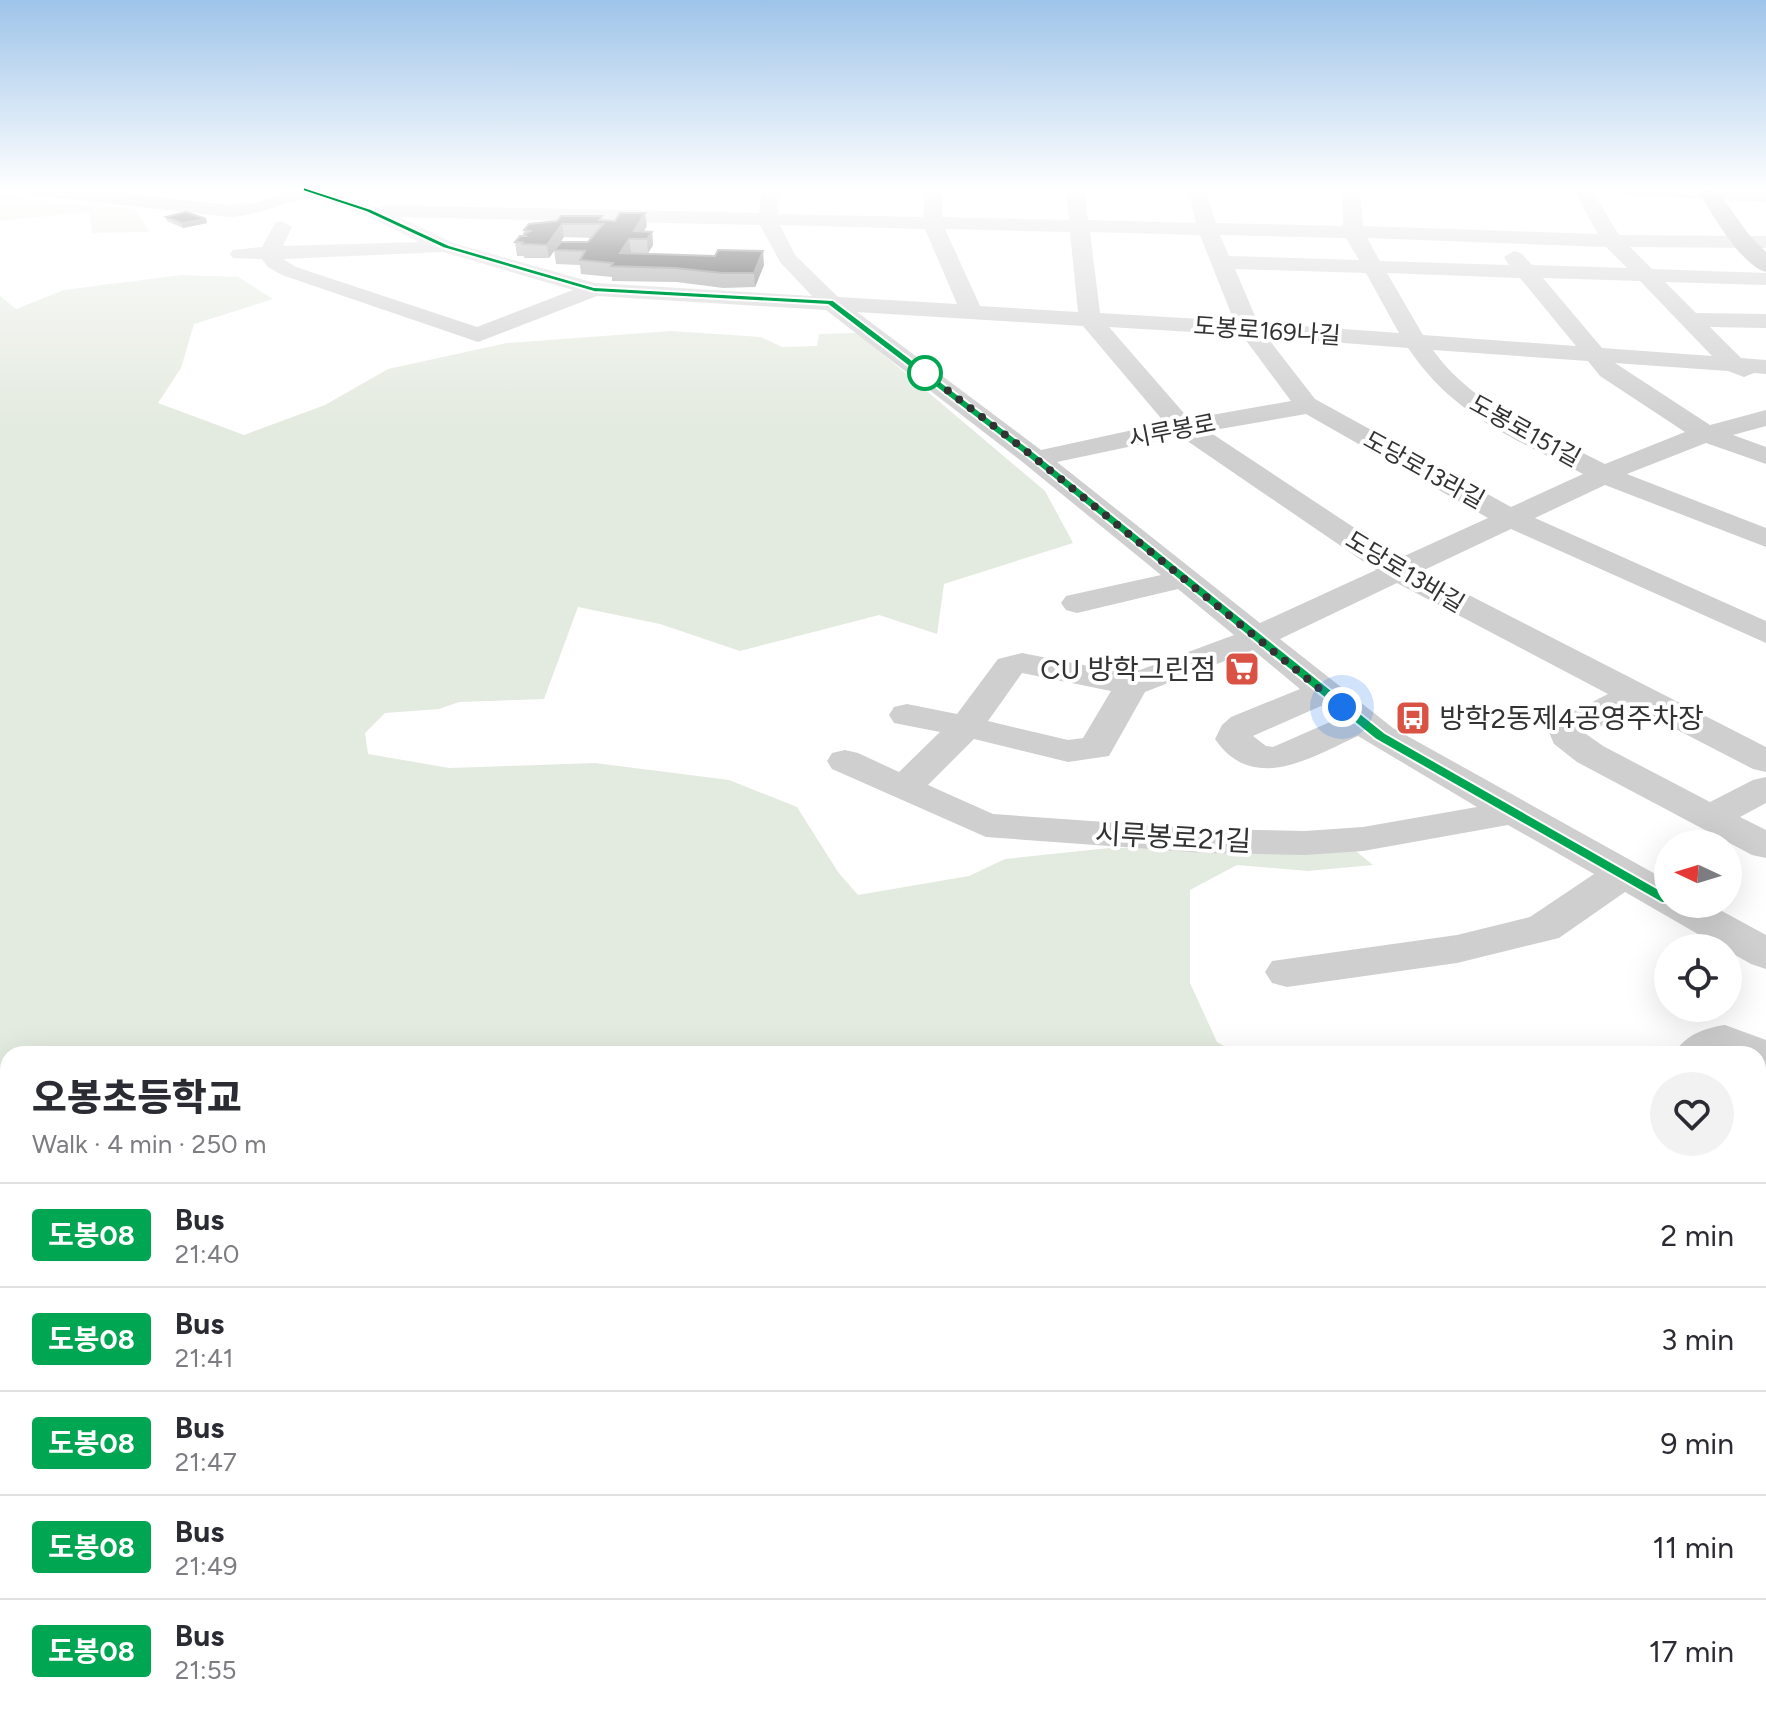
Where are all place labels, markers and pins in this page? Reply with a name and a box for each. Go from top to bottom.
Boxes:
unlabelled marker [908,356,942,390]
supermarket icon: CU 방학그린점 [1223,650,1261,688]
place label: CU 방학그린점 [1040,652,1216,686]
bus stop icon: 방학2동제4공영주차장 [1394,699,1432,737]
place label: 방학2동제4공영주차장 [1439,701,1704,735]

